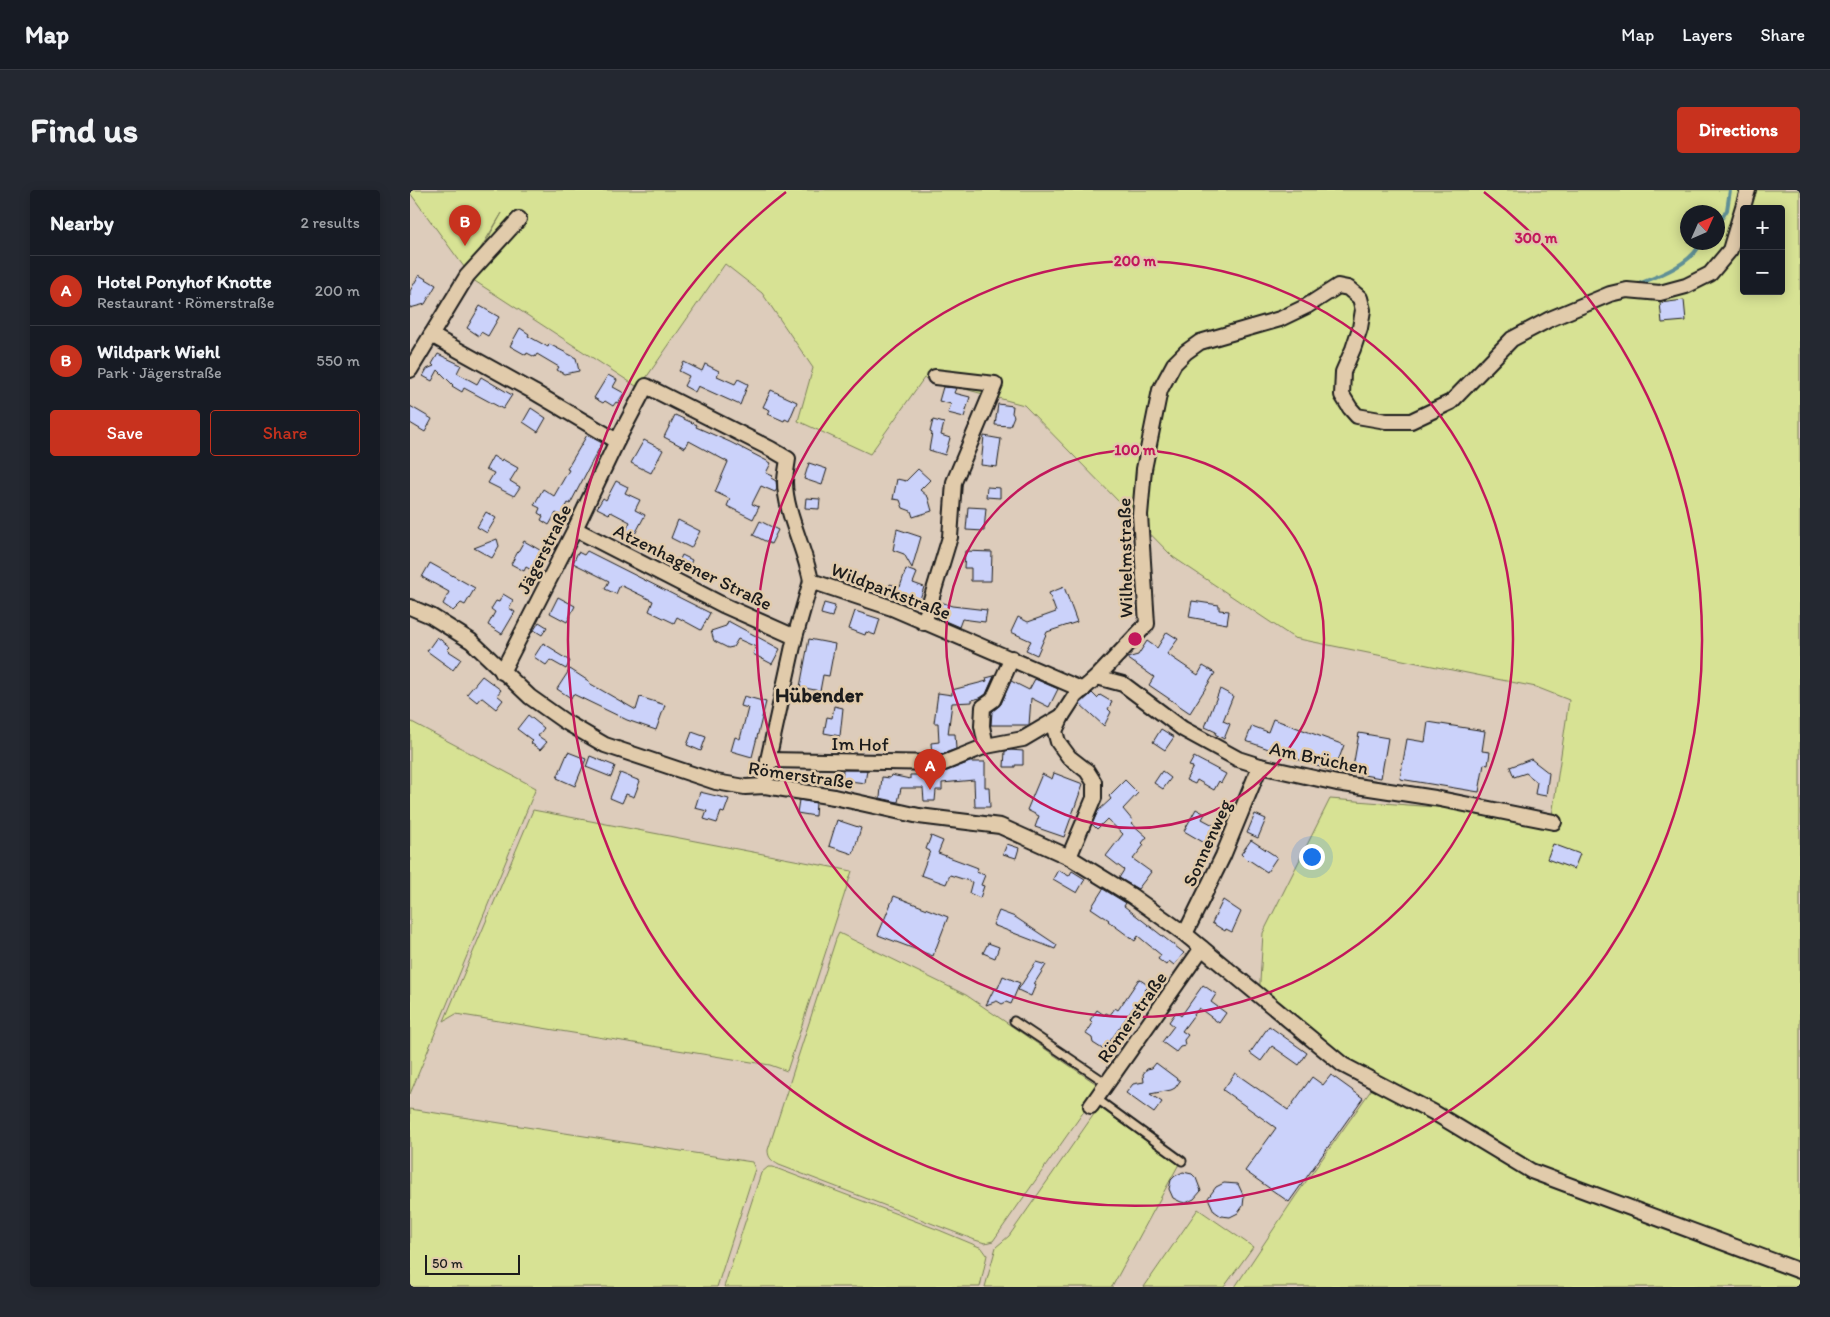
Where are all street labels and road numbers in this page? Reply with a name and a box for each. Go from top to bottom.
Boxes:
street label: Wilhelmstraße [1112,498,1138,618]
street label: Jägerstraße [512,500,576,598]
street label: Atzenhagener Straße [610,519,776,615]
street label: Wildparkstraße [828,558,954,624]
street label: Im Hof [831,732,889,756]
street label: Am Brüchen [1267,736,1371,780]
street label: Römerstraße [747,756,855,794]
street label: Sonnenweg [1178,796,1237,890]
street label: Römerstraße [1092,967,1172,1067]

